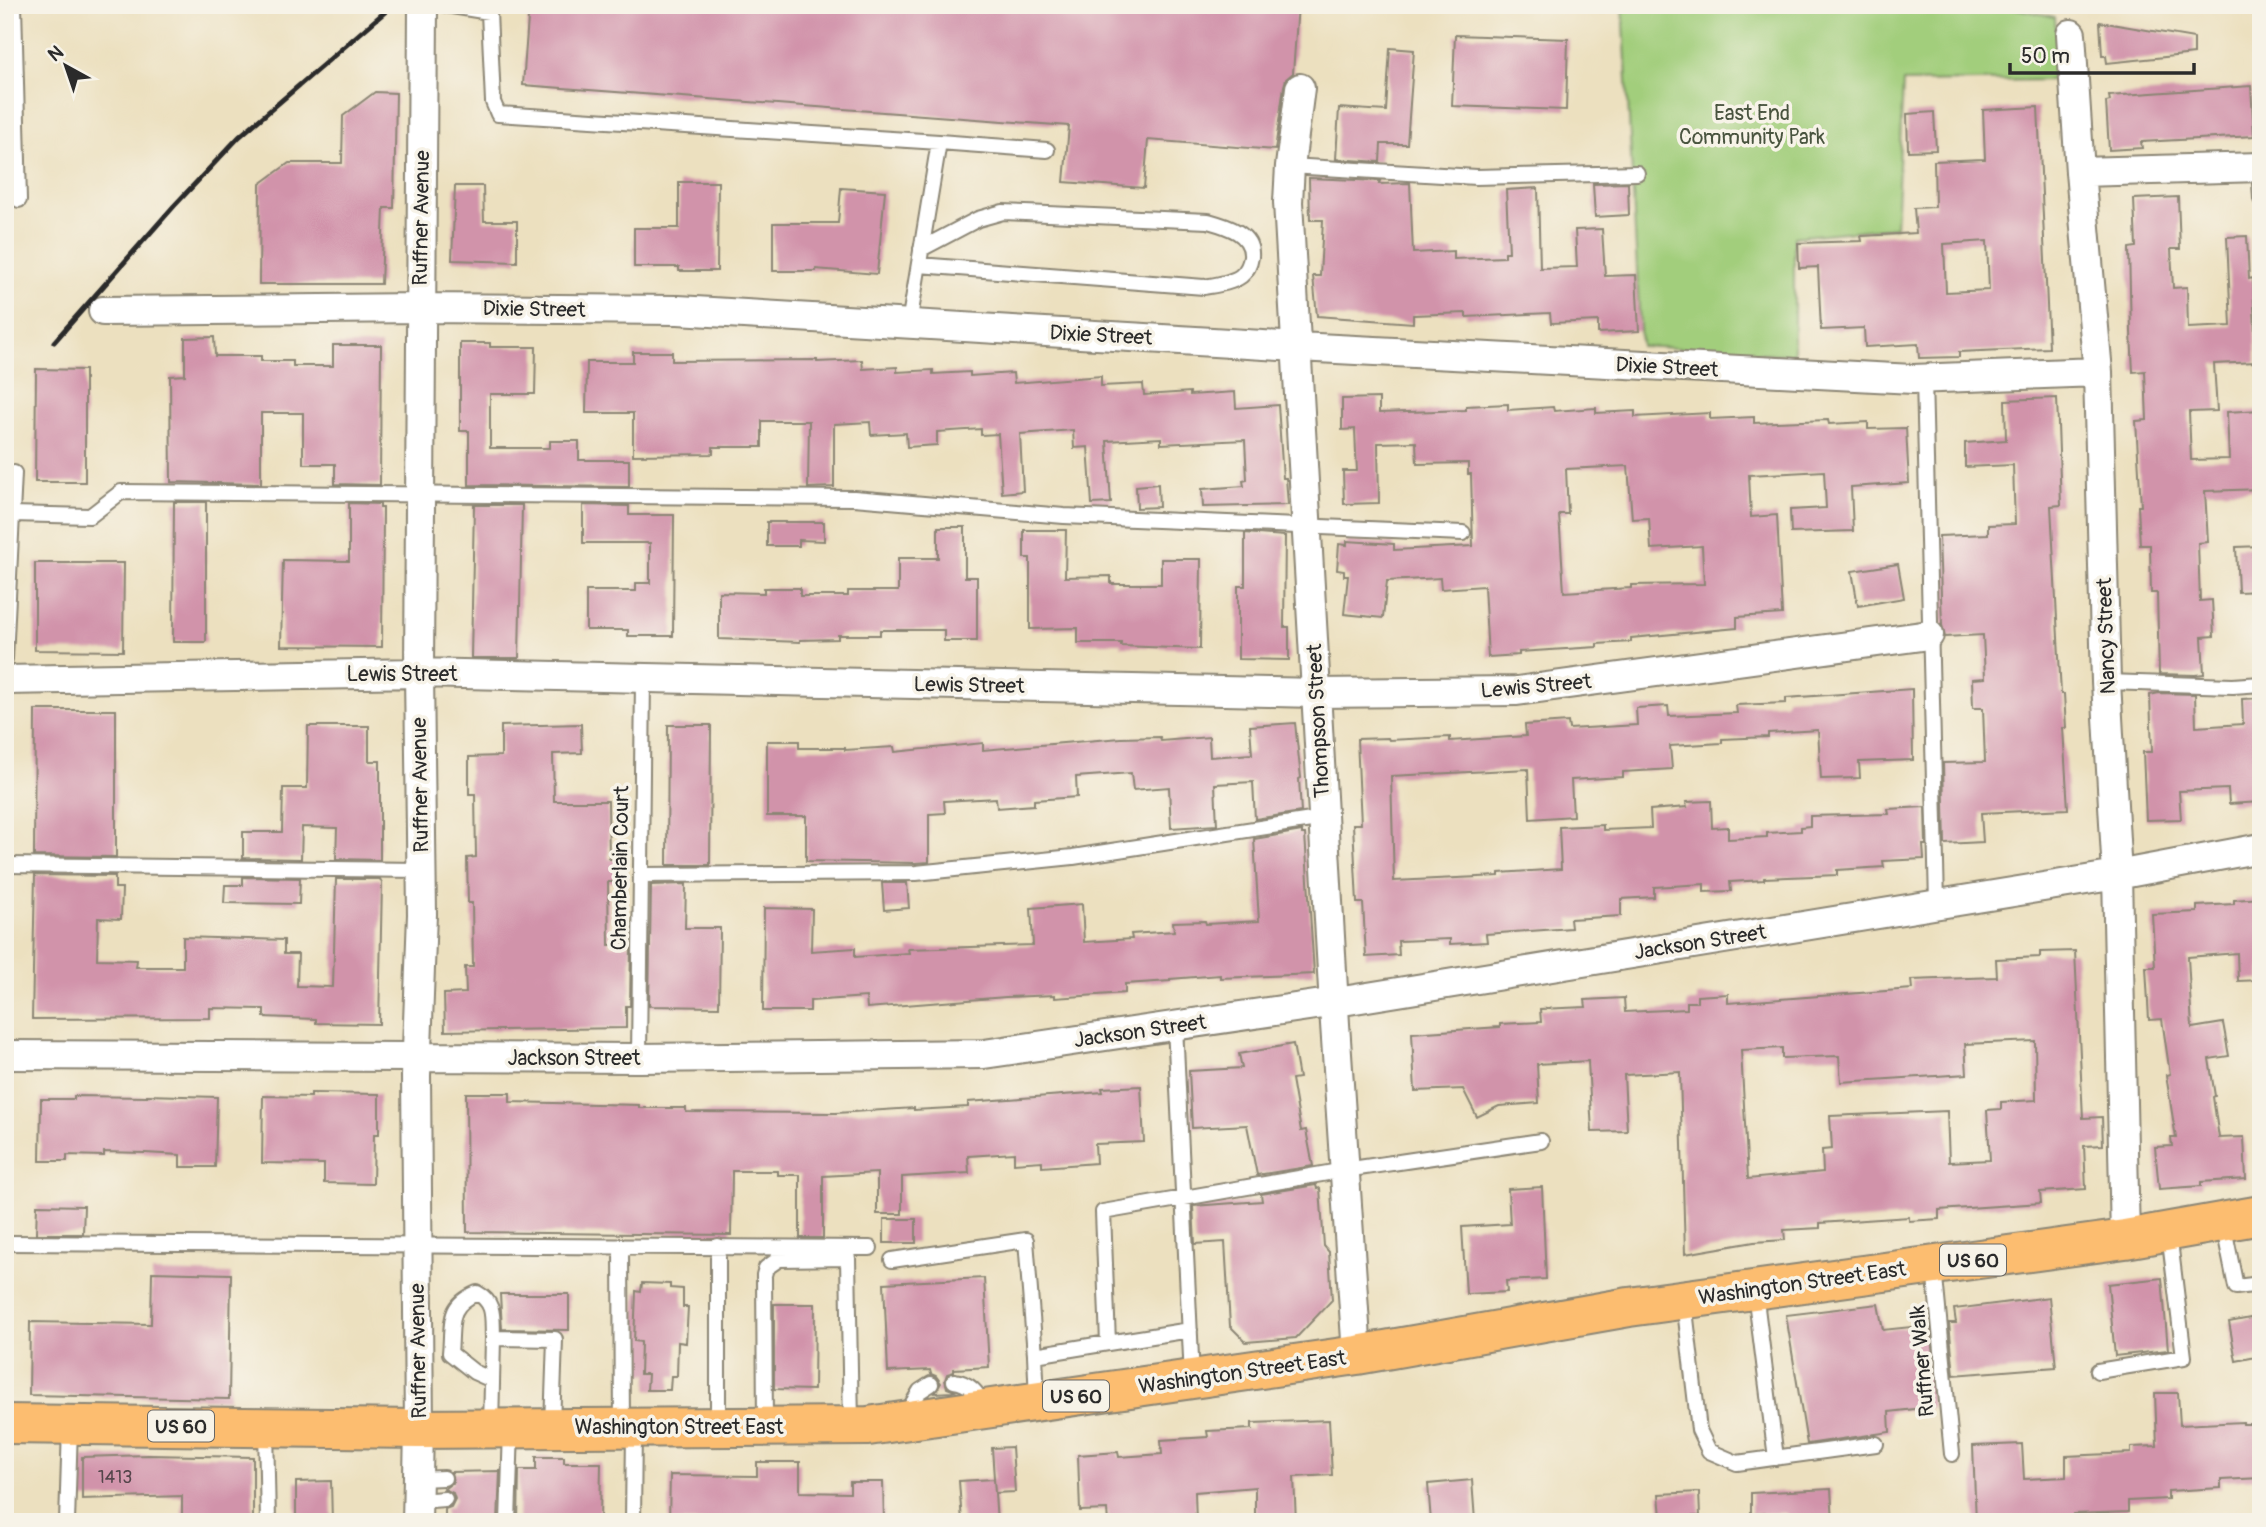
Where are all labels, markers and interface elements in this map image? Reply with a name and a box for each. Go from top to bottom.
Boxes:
north arrow [32,32,102,102]
scale bar [2010,32,2194,76]
text: N [43,40,68,67]
text: 50 m [2021,43,2070,70]
park label: East End Community Park [1679,100,1825,151]
street label: Ruffner Avenue [407,149,436,286]
street label: Dixie Street [482,295,586,324]
street label: Dixie Street [1049,319,1154,352]
street label: Dixie Street [1615,351,1720,384]
street label: Nancy Street [2091,577,2122,695]
street label: Thompson Street [1301,643,1336,799]
street label: Lewis Street [346,661,458,688]
street label: Lewis Street [1480,668,1593,705]
street label: Lewis Street [913,671,1025,700]
street label: Ruffner Avenue [406,716,435,853]
street label: Chamberlain Court [606,785,635,951]
street label: Jackson Street [1632,919,1768,966]
street label: Jackson Street [1072,1009,1208,1054]
street label: Jackson Street [507,1045,641,1072]
road number: US 60 [1940,1244,2006,1276]
street label: Washington Street East [1697,1255,1908,1311]
street label: Ruffner Avenue [404,1282,433,1419]
street label: Ruffner Walk [1904,1304,1941,1418]
street label: Washington Street East [1137,1344,1348,1400]
road number: US 60 [1043,1380,1109,1412]
road number: US 60 [148,1410,214,1442]
street label: Washington Street East [574,1414,784,1441]
house number: 1413 [98,1466,132,1489]

